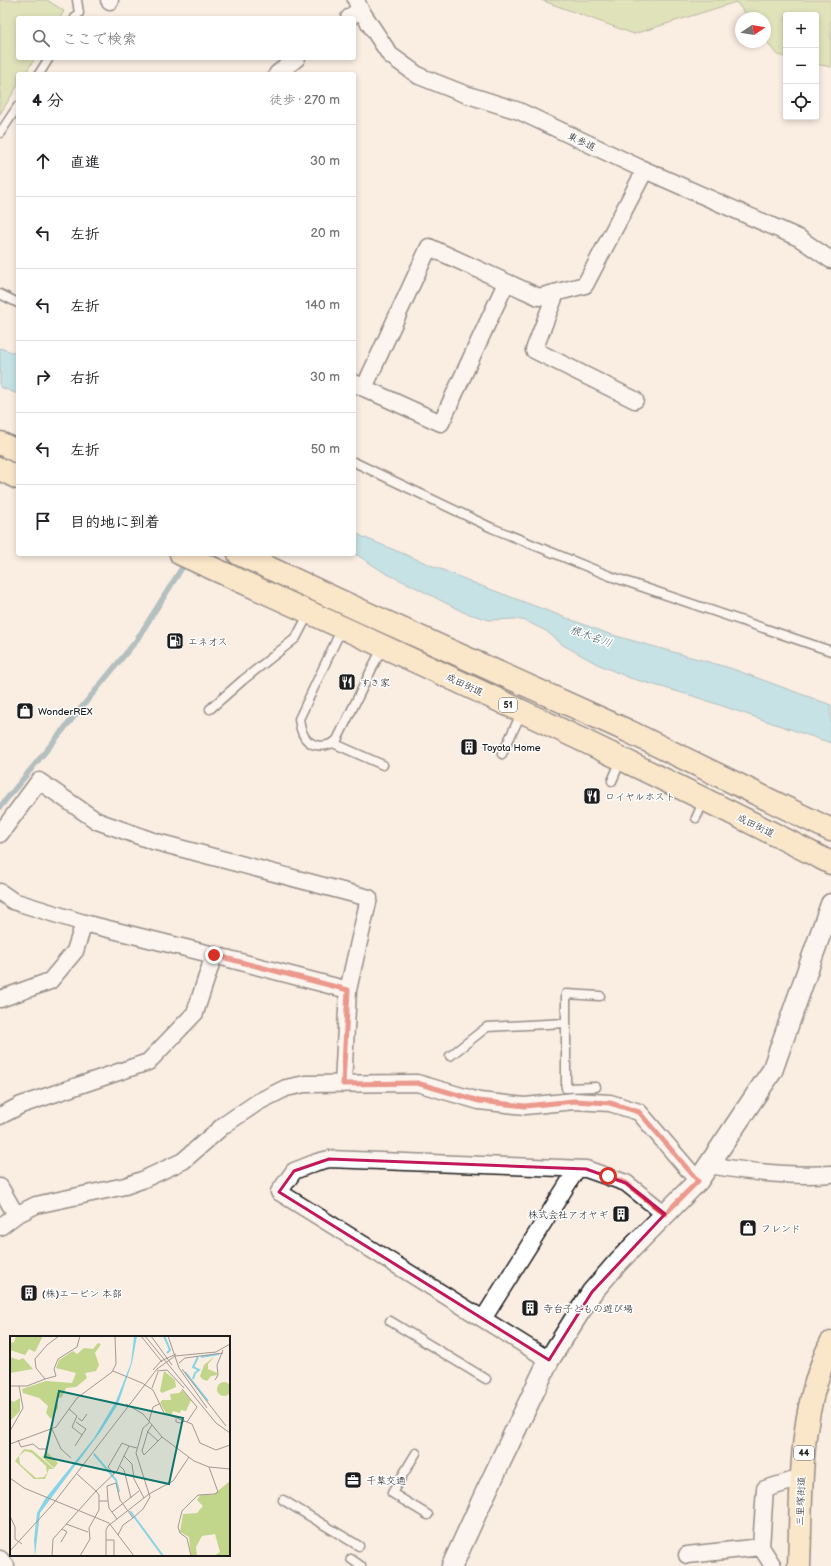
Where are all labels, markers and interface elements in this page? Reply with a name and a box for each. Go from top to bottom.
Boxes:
north arrow [735,12,771,48]
map controls [783,12,819,120]
button: + [783,12,819,48]
search box [16,16,356,60]
icon: search [30,27,52,49]
text: ここで検索 [62,30,137,49]
button: − [783,48,819,84]
button: locate [783,84,819,120]
text: 4 分 [32,91,64,111]
text: 徒歩 · 270 m [270,92,340,108]
street label: 東参道 [565,130,598,154]
icon: ahead [32,150,54,172]
text: 直進 [70,153,100,172]
text: 30 m [310,153,340,169]
icon: left [32,222,54,244]
text: 左折 [70,225,100,244]
text: 20 m [310,225,340,241]
icon: left [32,294,54,316]
text: 左折 [70,297,100,316]
text: 140 m [305,297,340,313]
icon: right [32,366,54,388]
text: 右折 [70,369,100,388]
text: 30 m [310,369,340,385]
icon: left [32,438,54,460]
text: 左折 [70,441,100,460]
text: 50 m [311,441,340,457]
icon: arrive [32,510,54,532]
text: 目的地に到着 [70,513,160,532]
water label: 根木名川 [568,623,614,650]
fuel station icon: エネオス [165,631,185,651]
place label: エネオス [188,636,227,648]
street label: 成田街道 [444,671,485,699]
restaurant icon: すき家 [337,672,357,692]
place label: すき家 [360,677,390,689]
road number: 51 [499,698,517,712]
shop icon: WonderREX [15,701,35,721]
place label: WonderREX [38,706,93,718]
building icon: Toyota Home [459,737,479,757]
place label: Toyota Home [482,742,541,754]
restaurant icon: ロイヤルホスト [582,786,602,806]
place label: ロイヤルホスト [605,791,676,803]
street label: 成田街道 [735,812,776,840]
route end [205,946,223,964]
route start [599,1167,617,1185]
building icon: 株式会社アオヤギ [611,1204,631,1224]
place label: 株式会社アオヤギ [528,1209,608,1221]
shop icon: フレンド [738,1218,758,1238]
place label: フレンド [761,1223,801,1235]
building icon: (株)エービン 本部 [19,1283,39,1303]
place label: (株)エービン 本部 [42,1288,122,1300]
building icon: 寺台子どもの遊び場 [520,1298,540,1318]
place label: 寺台子どもの遊び場 [543,1303,633,1315]
inset map [10,1336,230,1556]
road number: 44 [794,1446,814,1460]
office icon: 千葉交通 [343,1470,363,1490]
place label: 千葉交通 [366,1475,406,1487]
street label: 三里塚街道 [794,1476,808,1526]

